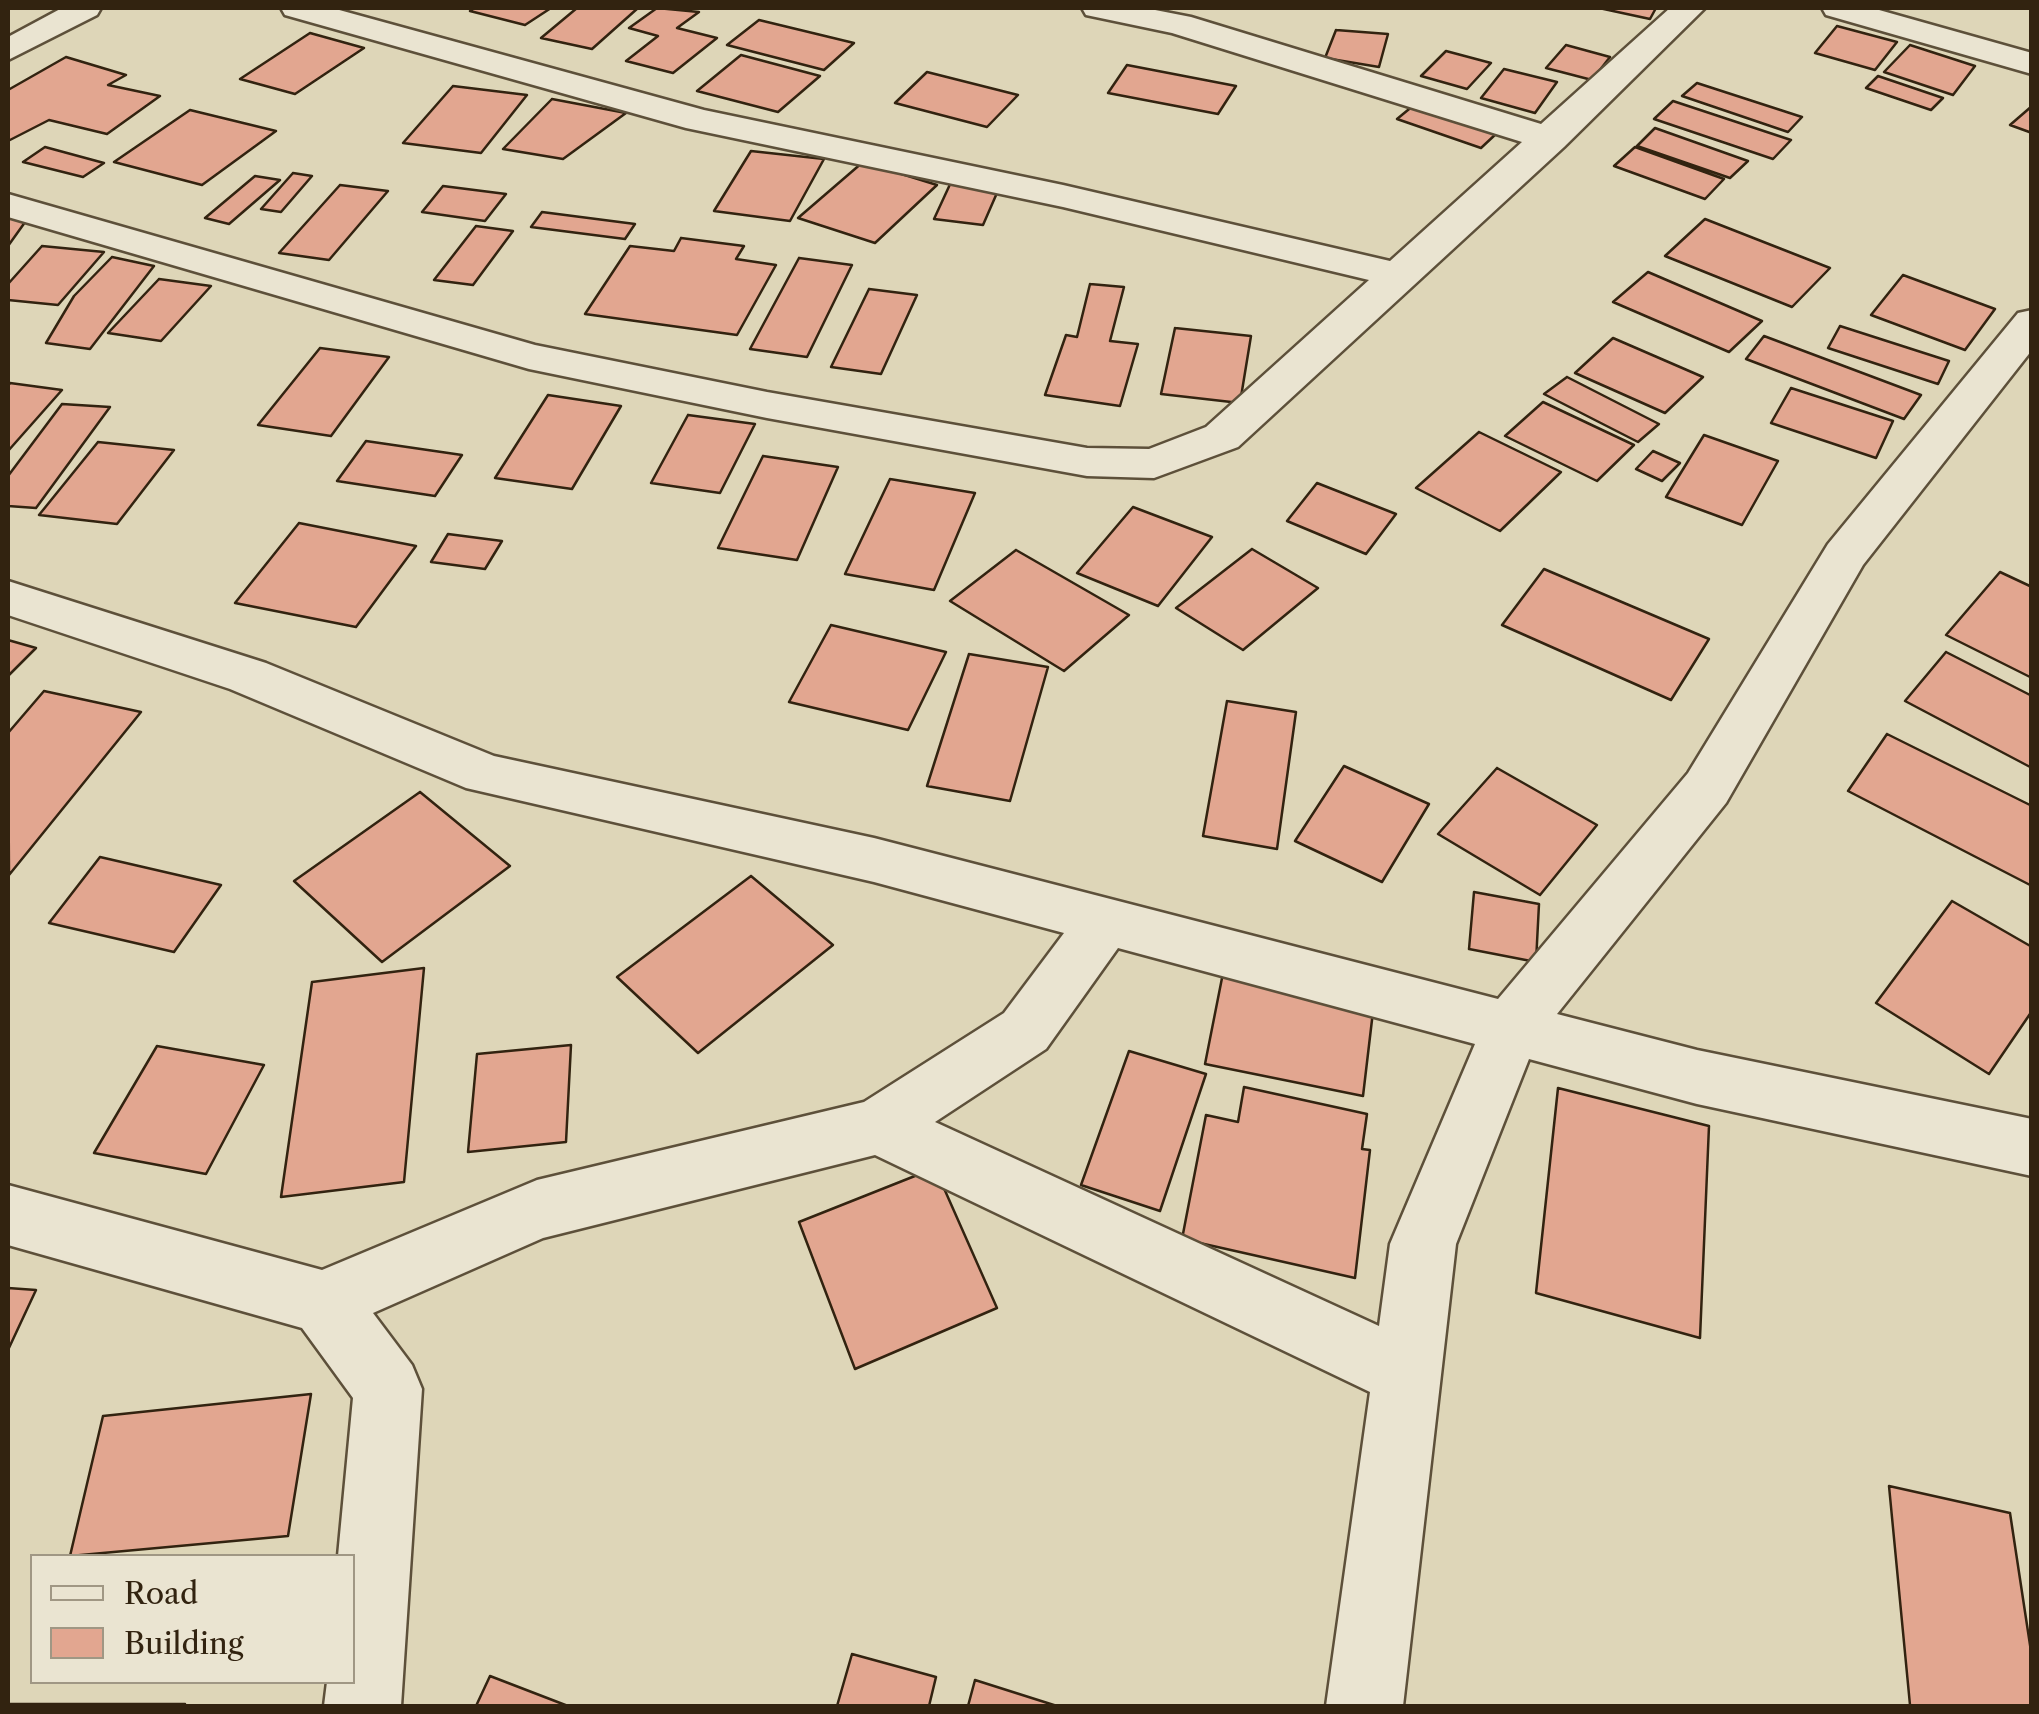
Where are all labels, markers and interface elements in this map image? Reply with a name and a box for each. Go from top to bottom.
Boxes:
legend [30,1554,355,1684]
text: Road [124,1575,198,1612]
text: Building [124,1625,244,1662]

